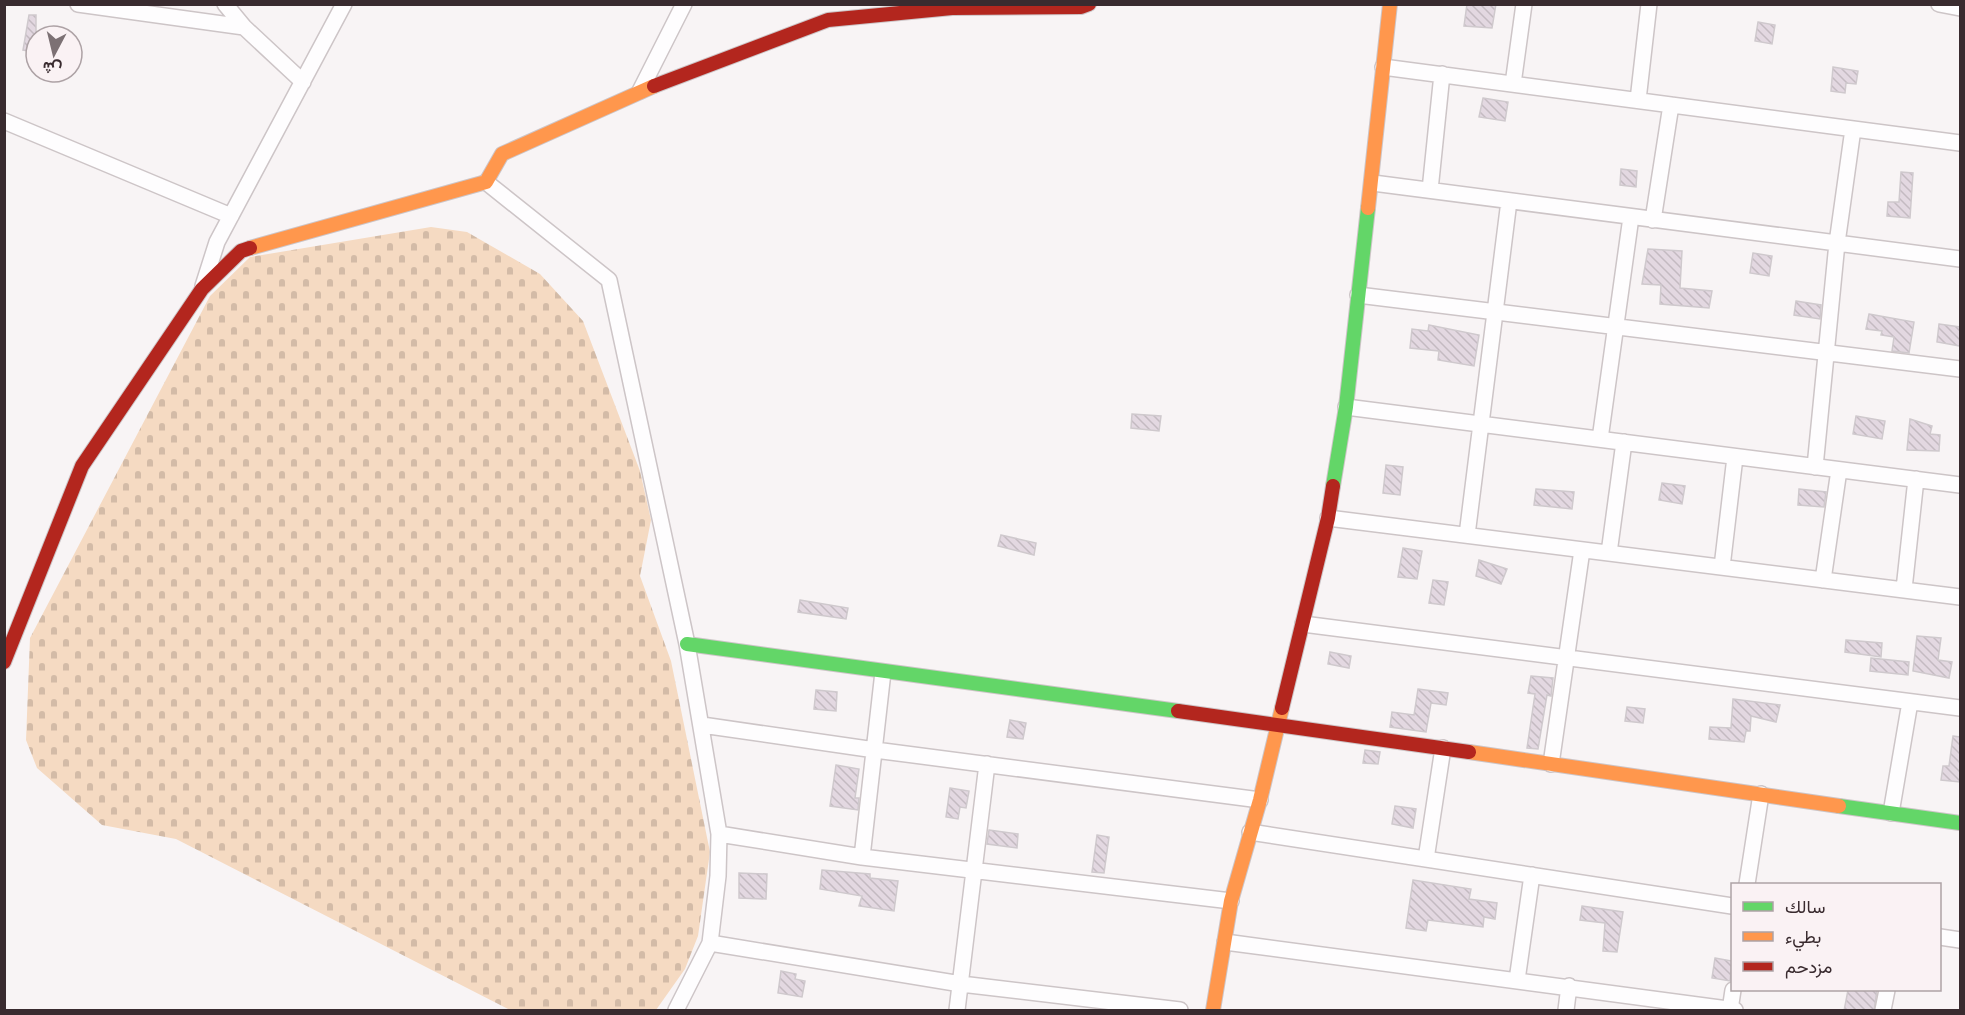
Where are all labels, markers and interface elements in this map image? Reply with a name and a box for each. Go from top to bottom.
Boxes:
north arrow [24,24,84,84]
text: ش [42,58,63,79]
legend [1731,883,1941,991]
text: سالك [1785,896,1825,917]
text: بطيء [1785,926,1821,952]
text: مزدحم [1785,956,1832,979]

